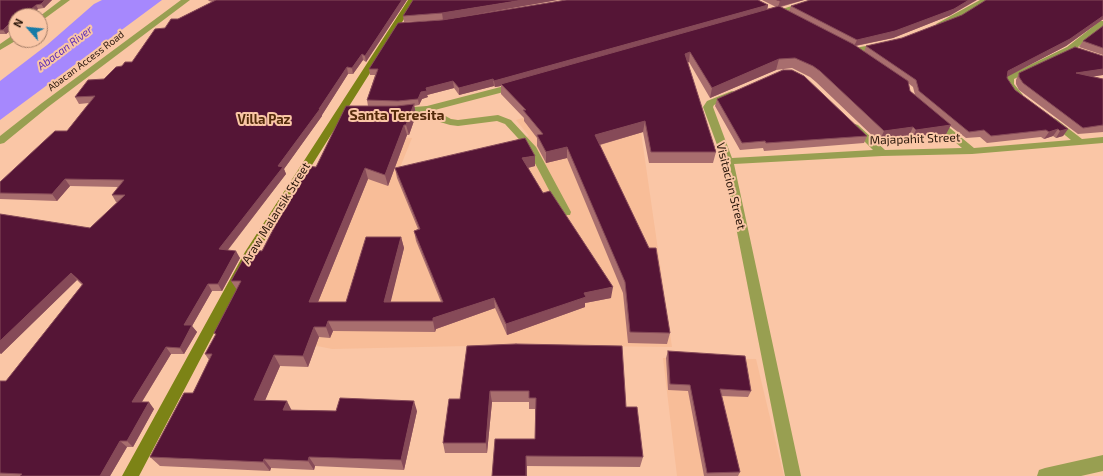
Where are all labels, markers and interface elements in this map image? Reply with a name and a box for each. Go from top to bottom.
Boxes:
north arrow [8,8,48,48]
text: N [10,16,25,29]
water label: Abacan River [35,23,95,73]
street label: Abacan Access Road [45,28,127,94]
district label: Santa Teresita [349,107,445,123]
district label: Villa Paz [238,112,290,128]
street label: Majapahit Street [869,130,961,148]
street label: Visitacion Street [713,141,749,231]
street label: Araw Malansik Street [239,160,313,266]

